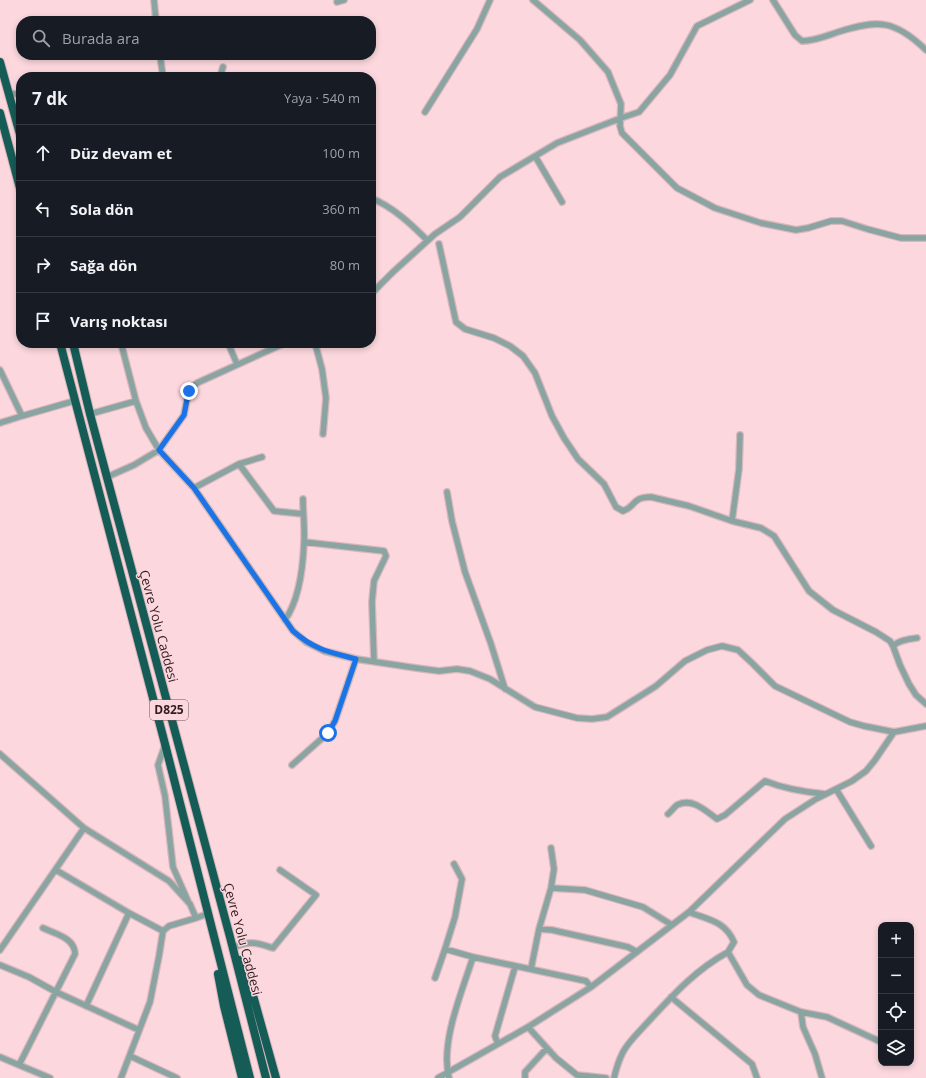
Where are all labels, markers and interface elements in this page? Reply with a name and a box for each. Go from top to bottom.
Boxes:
search box [16,16,376,60]
icon: search [30,27,52,49]
text: Burada ara [62,28,140,48]
text: 7 dk [32,87,67,110]
text: Yaya · 540 m [284,89,360,107]
icon: ahead [32,142,54,164]
text: Düz devam et [70,143,172,163]
text: 100 m [322,144,360,162]
icon: left [32,198,54,220]
text: Sola dön [70,199,134,219]
text: 360 m [322,200,360,218]
icon: right [32,254,54,276]
text: Sağa dön [70,255,137,275]
text: 80 m [330,256,360,274]
icon: arrive [32,310,54,332]
text: Varış noktası [70,311,168,331]
route end [180,382,198,400]
street label: Çevre Yolu Caddesi [135,568,183,684]
road number: D825 [150,700,188,720]
route start [319,724,337,742]
street label: Çevre Yolu Caddesi [219,881,267,997]
map controls [878,922,914,1066]
button: + [878,922,914,958]
button: − [878,958,914,994]
button: locate [878,994,914,1030]
button: layers [878,1030,914,1066]

